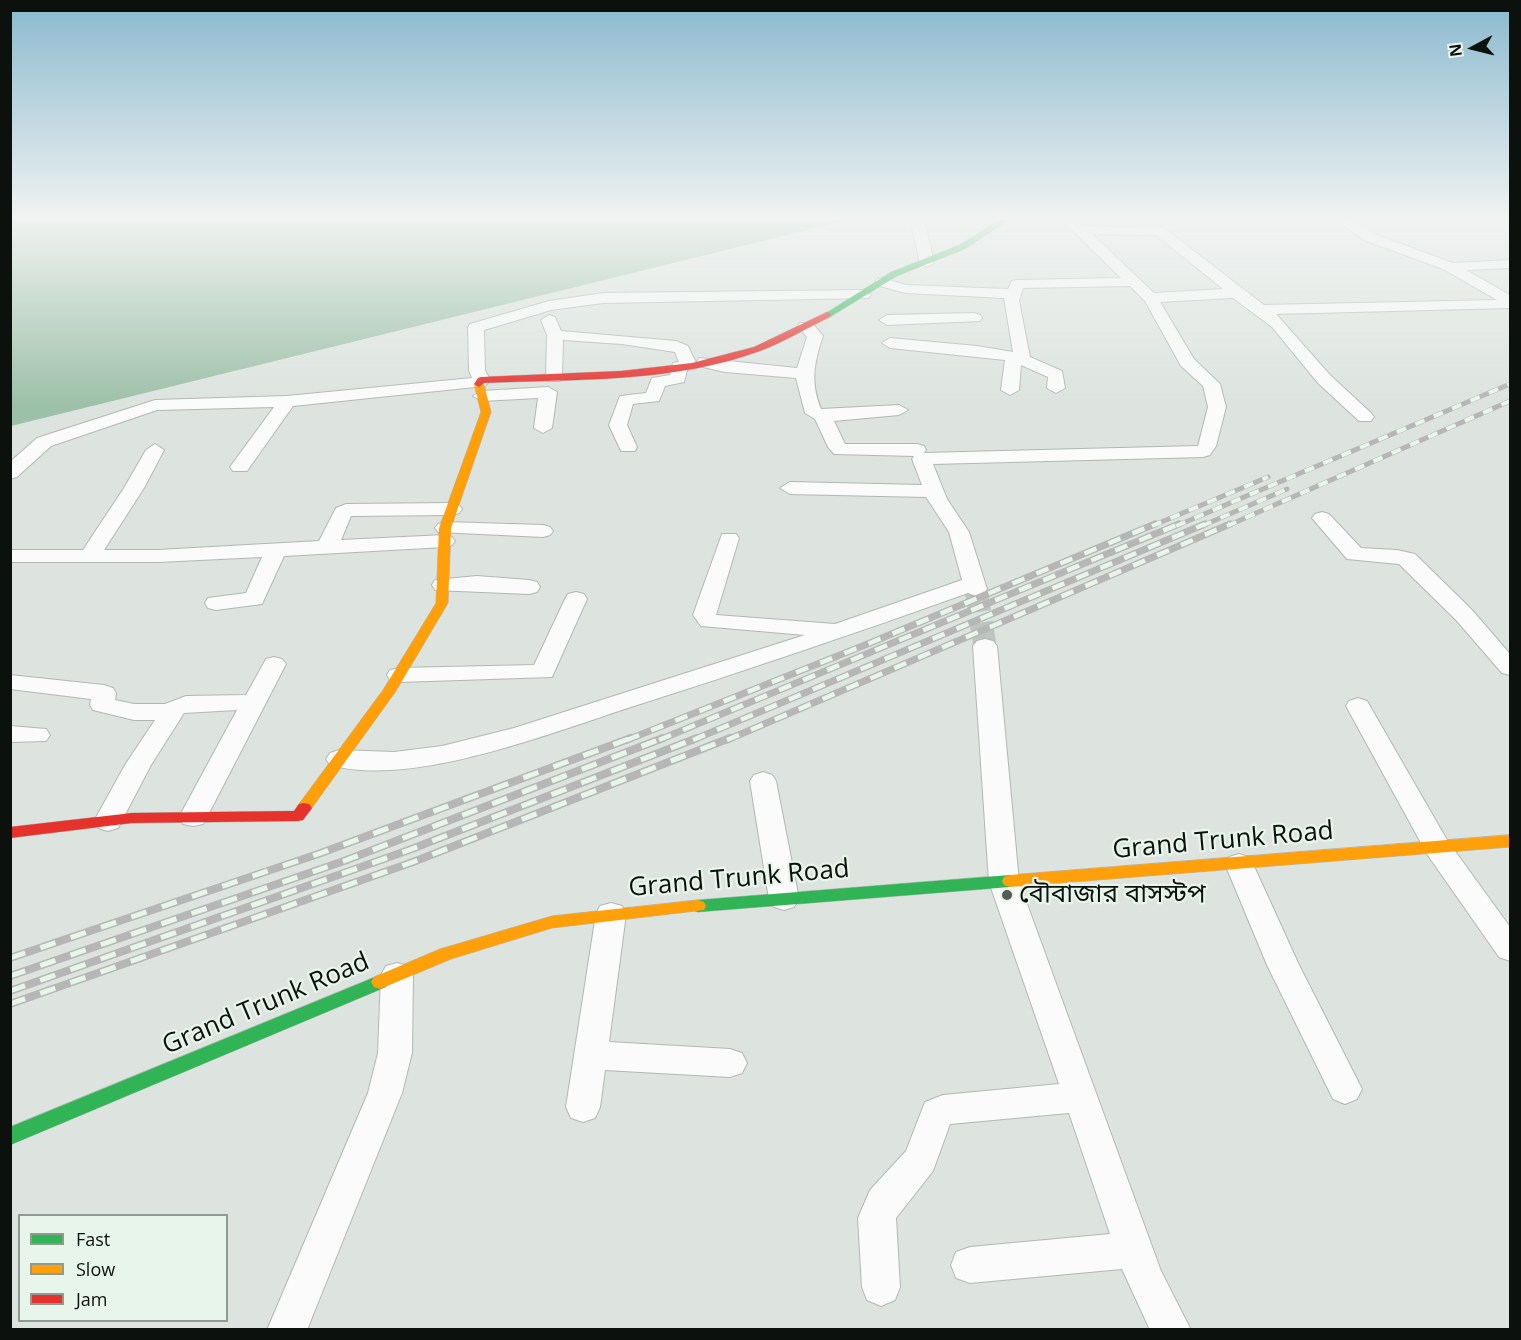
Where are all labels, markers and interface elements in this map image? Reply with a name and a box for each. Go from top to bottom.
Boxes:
north arrow [1443,18,1503,78]
text: N [1443,42,1467,58]
street label: Grand Trunk Road [1111,816,1335,866]
street label: Grand Trunk Road [627,854,851,904]
place label: বৌবাজার বাসস্টপ [1019,879,1205,911]
marker: বৌবাজার বাসস্টপ [1000,888,1014,902]
street label: Grand Trunk Road [158,946,374,1062]
legend [18,1214,228,1322]
text: Fast [76,1227,110,1251]
text: Slow [76,1257,115,1281]
text: Jam [76,1287,108,1311]

